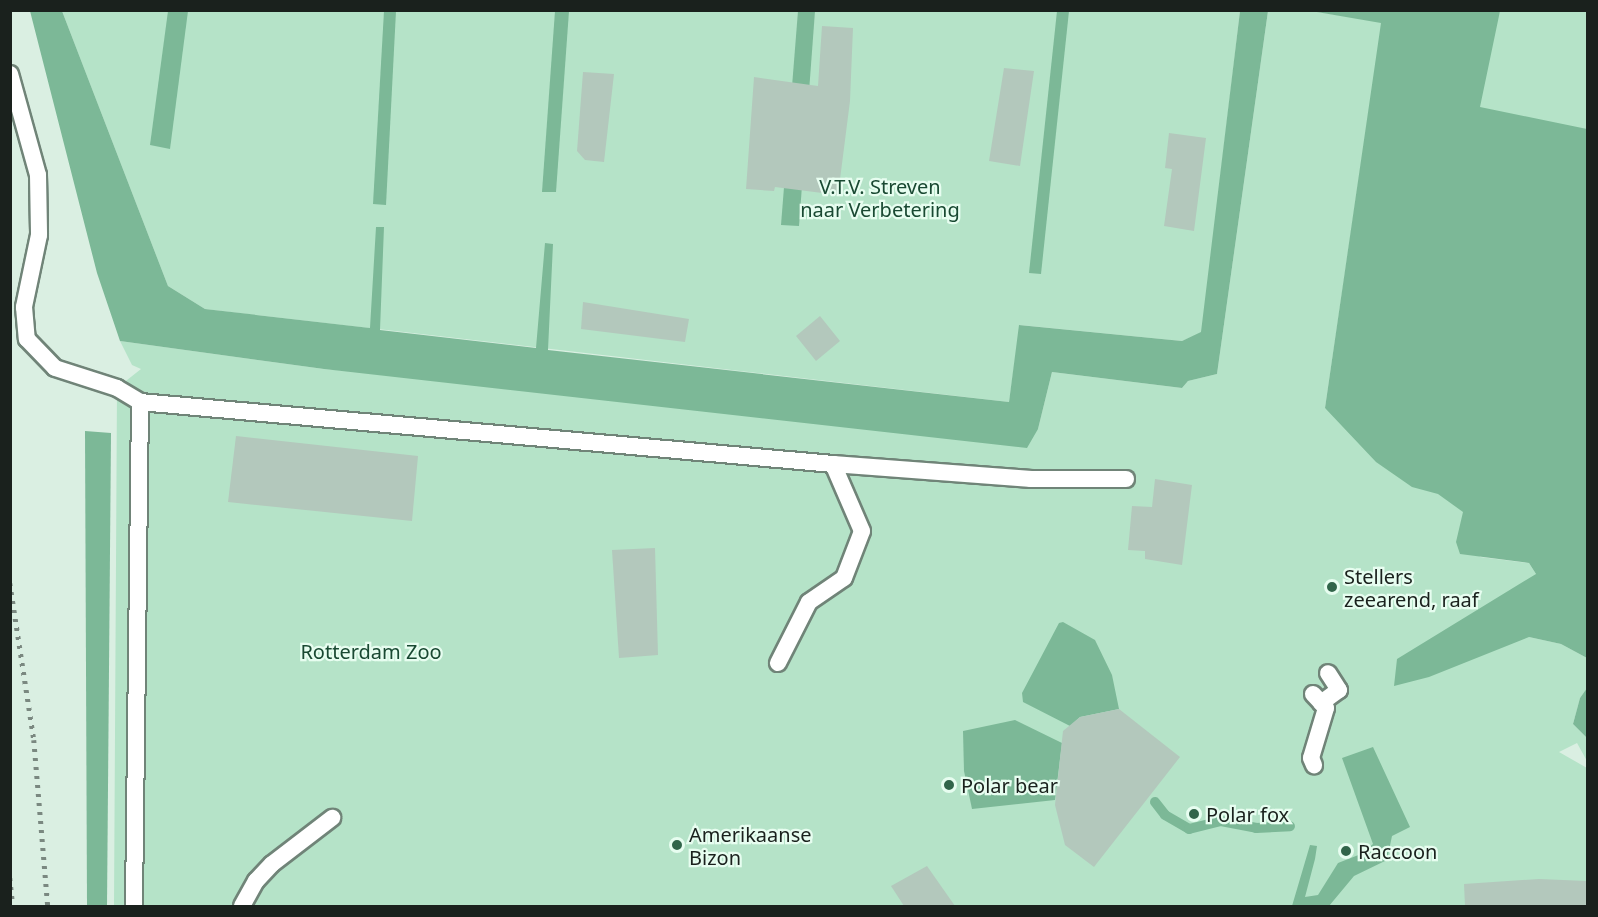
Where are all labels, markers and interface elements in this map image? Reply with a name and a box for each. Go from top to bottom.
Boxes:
park label: V.T.V. Streven naar Verbetering [800,175,960,222]
place label: Stellers zeearend, raaf [1344,564,1479,611]
marker: Stellers zeearend, raaf [1325,580,1339,594]
park label: Rotterdam Zoo [300,639,442,663]
place label: Polar bear [961,773,1058,797]
marker: Polar bear [942,778,956,792]
place label: Polar fox [1206,802,1289,826]
marker: Polar fox [1187,807,1201,821]
place label: Amerikaanse Bizon [689,822,812,869]
marker: Amerikaanse Bizon [670,838,684,852]
place label: Raccoon [1358,839,1437,863]
marker: Raccoon [1339,844,1353,858]

